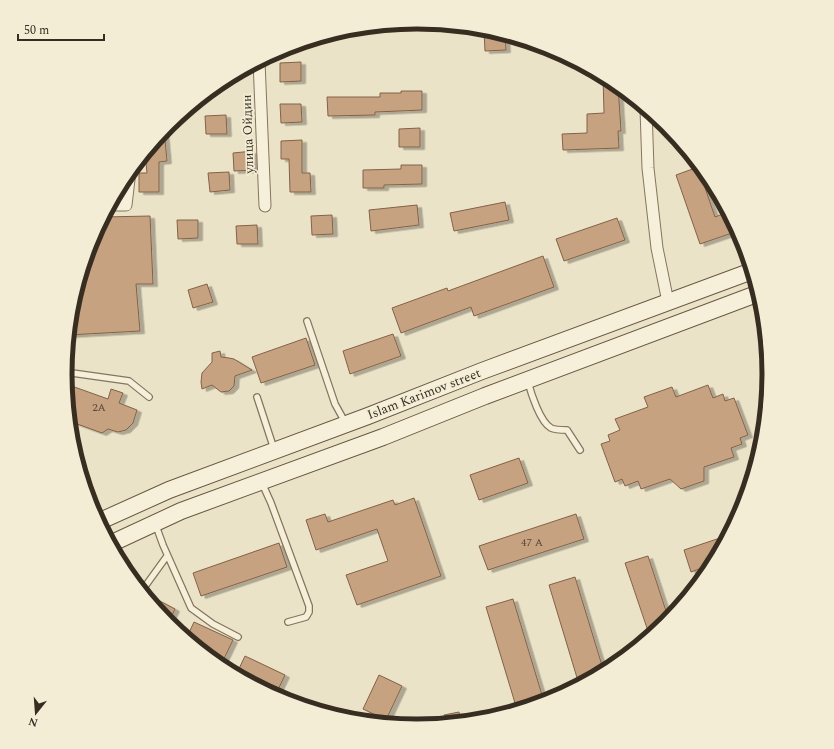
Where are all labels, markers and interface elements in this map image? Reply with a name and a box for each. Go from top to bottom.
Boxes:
scale bar [18,16,104,42]
text: 50 m [24,21,49,40]
street label: улица Ойдин [237,94,259,175]
street label: Islam Karimov street [364,363,484,425]
house number: 2A [92,399,106,416]
house number: 47 А [521,534,543,551]
north arrow [16,693,56,733]
text: N [26,713,40,732]

